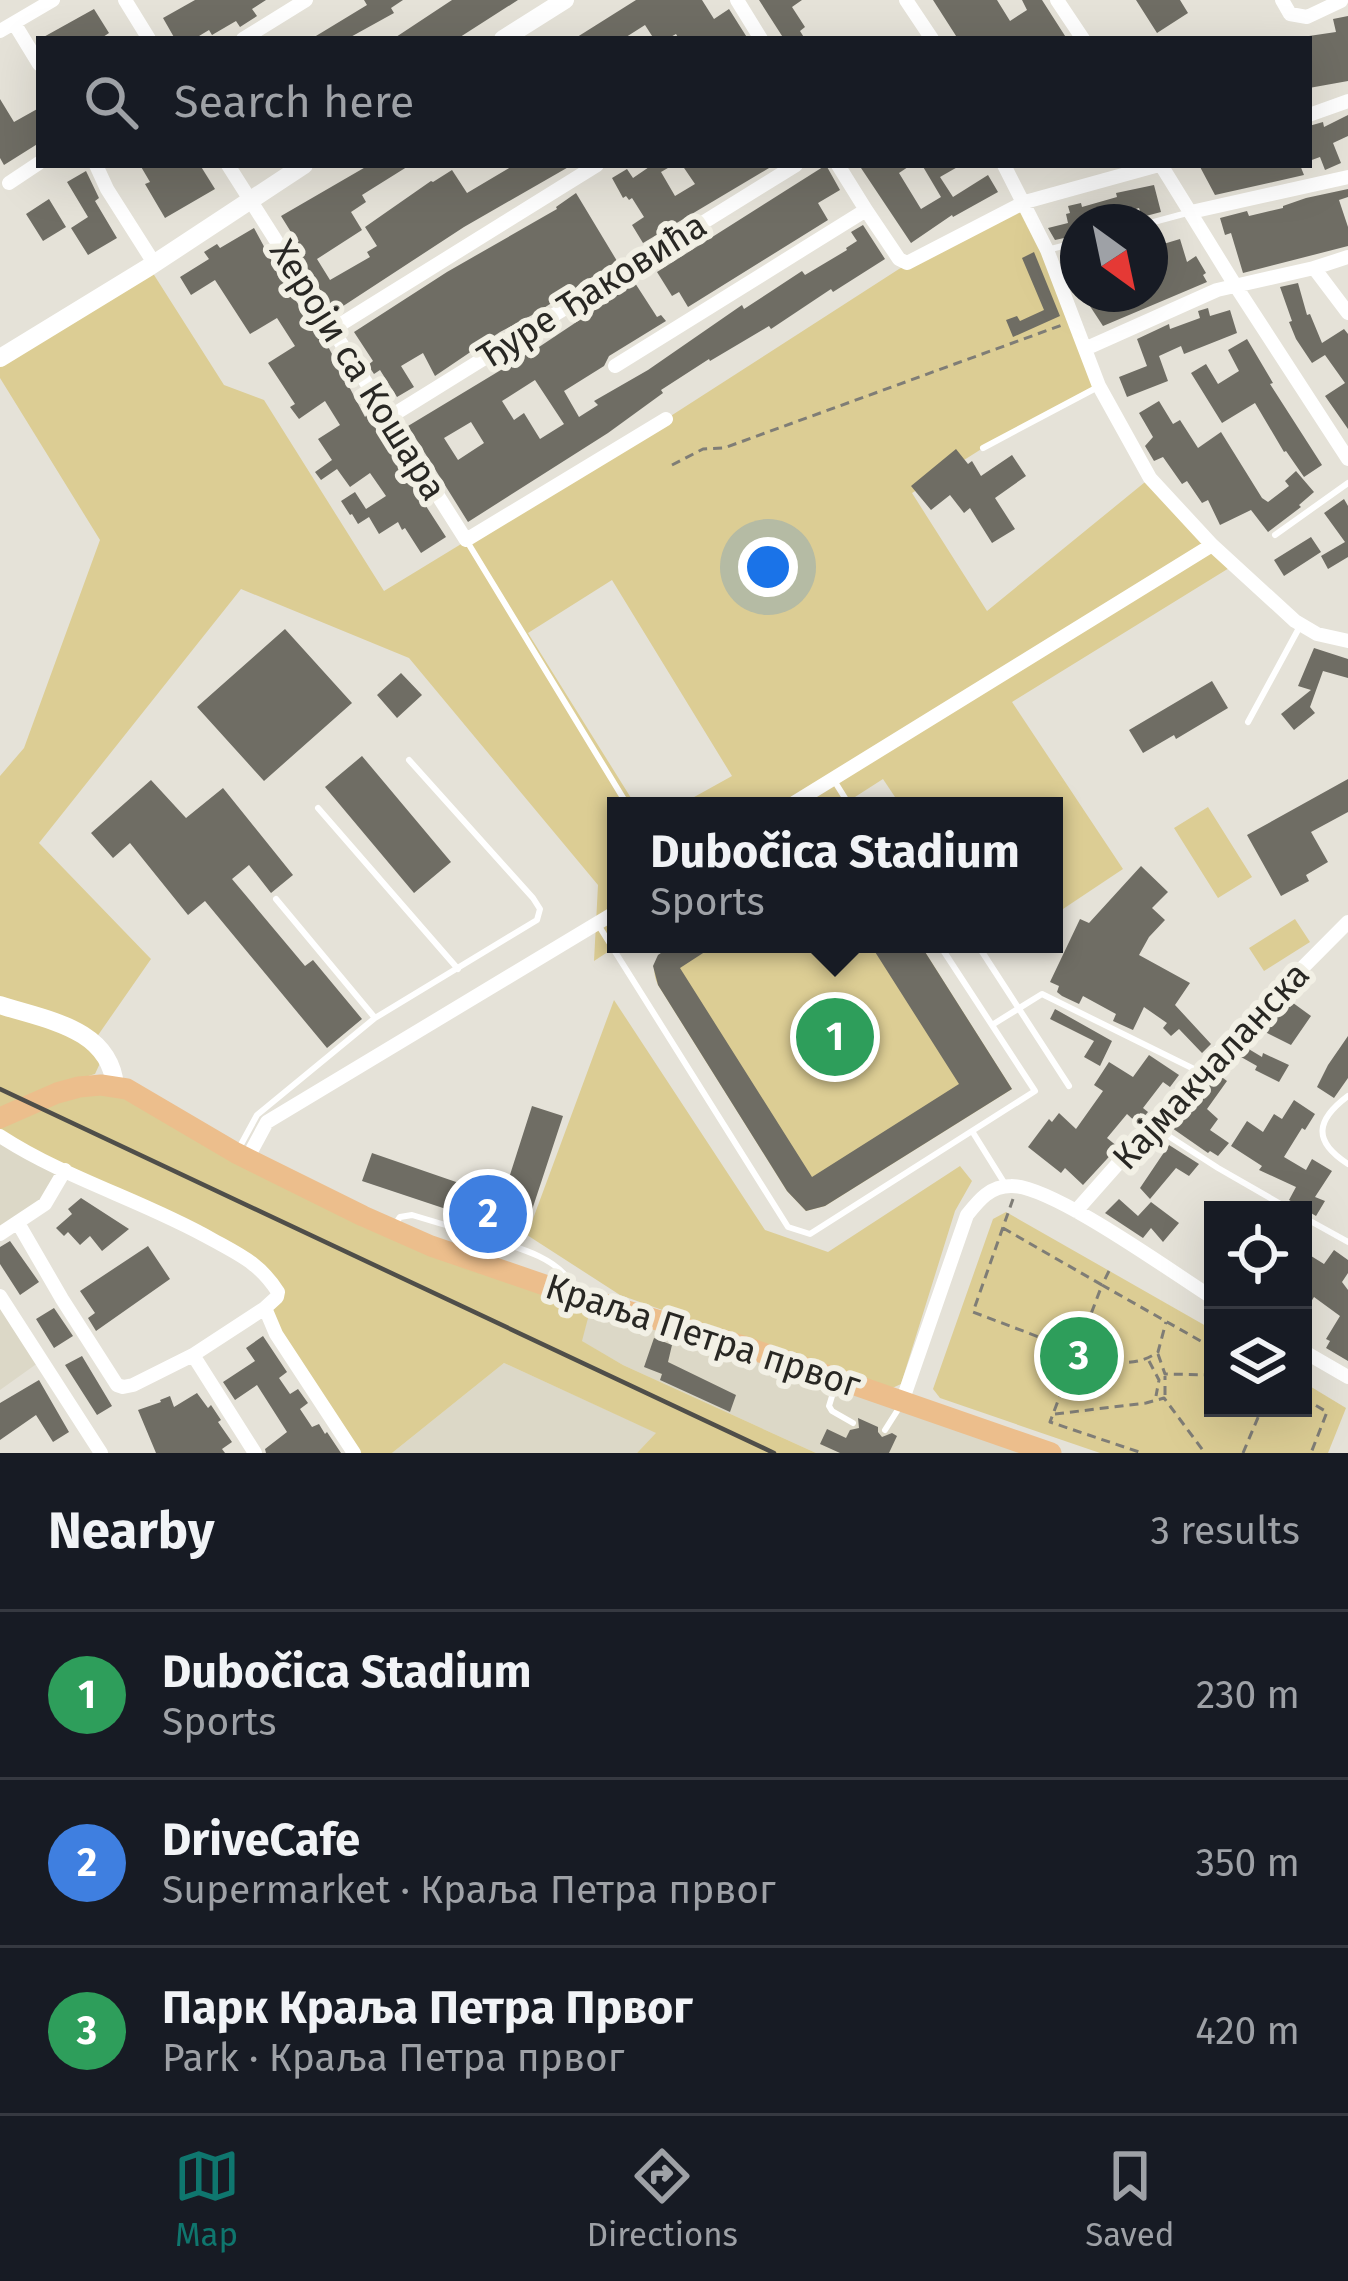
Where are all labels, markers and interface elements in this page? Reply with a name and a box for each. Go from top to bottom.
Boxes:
search box [36,36,1312,168]
icon: search [78,69,144,135]
text: Search here [174,75,414,129]
street label: Ђуре Ђаковића [469,203,715,379]
north arrow [1060,204,1168,312]
street label: Хероји са Кошара [260,232,456,508]
your location [738,537,798,597]
popup [607,797,1063,953]
text: Dubočica Stadium [650,825,1020,879]
text: Sports [650,879,765,925]
street label: Кајмакчаланска [1103,953,1319,1179]
pin: 1 [796,992,874,1082]
pin: 2 [449,1169,527,1259]
map controls [1204,1201,1312,1417]
button: locate [1204,1201,1312,1309]
street label: Краља Петра првог [540,1264,866,1408]
button: layers [1204,1309,1312,1417]
pin: 3 [1040,1311,1118,1401]
text: Nearby [48,1500,214,1562]
text: 3 results [1150,1508,1300,1554]
text: Dubočica Stadium [162,1645,532,1699]
text: 1 [78,1672,96,1718]
text: 230 m [1196,1672,1300,1718]
text: Sports [162,1699,277,1745]
text: DriveCafe [162,1813,360,1867]
text: 2 [77,1840,97,1886]
text: 350 m [1195,1840,1300,1886]
text: Supermarket · Краља Петра првог [162,1867,776,1913]
text: Парк Краља Петра Првог [162,1981,693,2035]
text: 3 [77,2008,97,2054]
text: 420 m [1195,2008,1300,2054]
text: Park · Краља Петра првог [162,2035,624,2081]
tab: Map [174,2143,240,2255]
tab: Directions [587,2143,738,2255]
tab: Saved [1085,2143,1174,2255]

